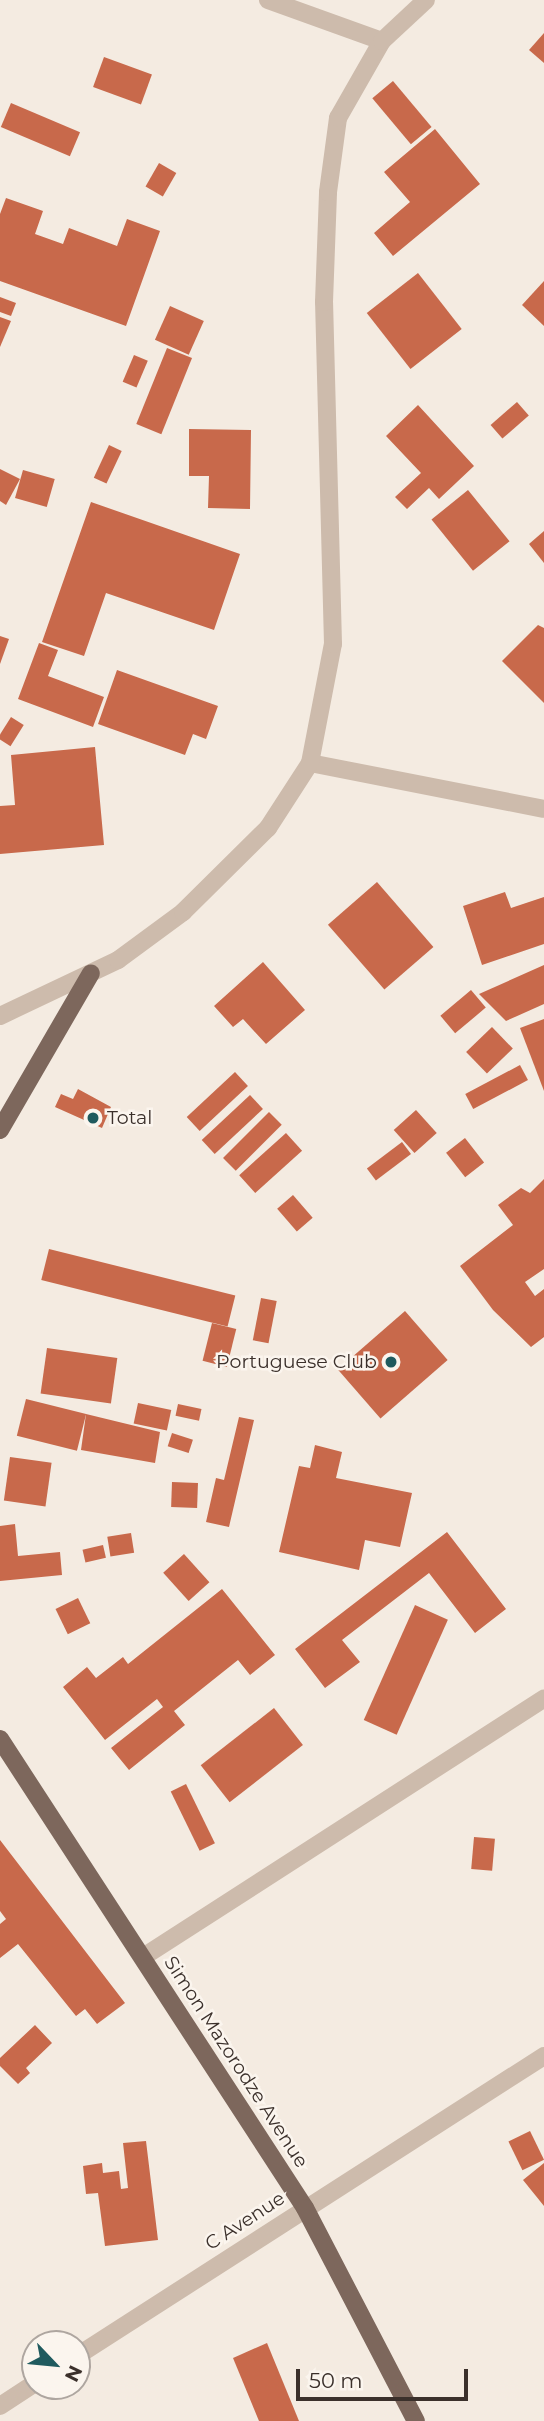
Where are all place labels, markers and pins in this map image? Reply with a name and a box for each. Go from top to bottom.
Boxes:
place label: Total [107,1107,152,1129]
marker: Total [85,1110,101,1126]
place label: Portuguese Club [216,1351,377,1373]
marker: Portuguese Club [383,1354,399,1370]

